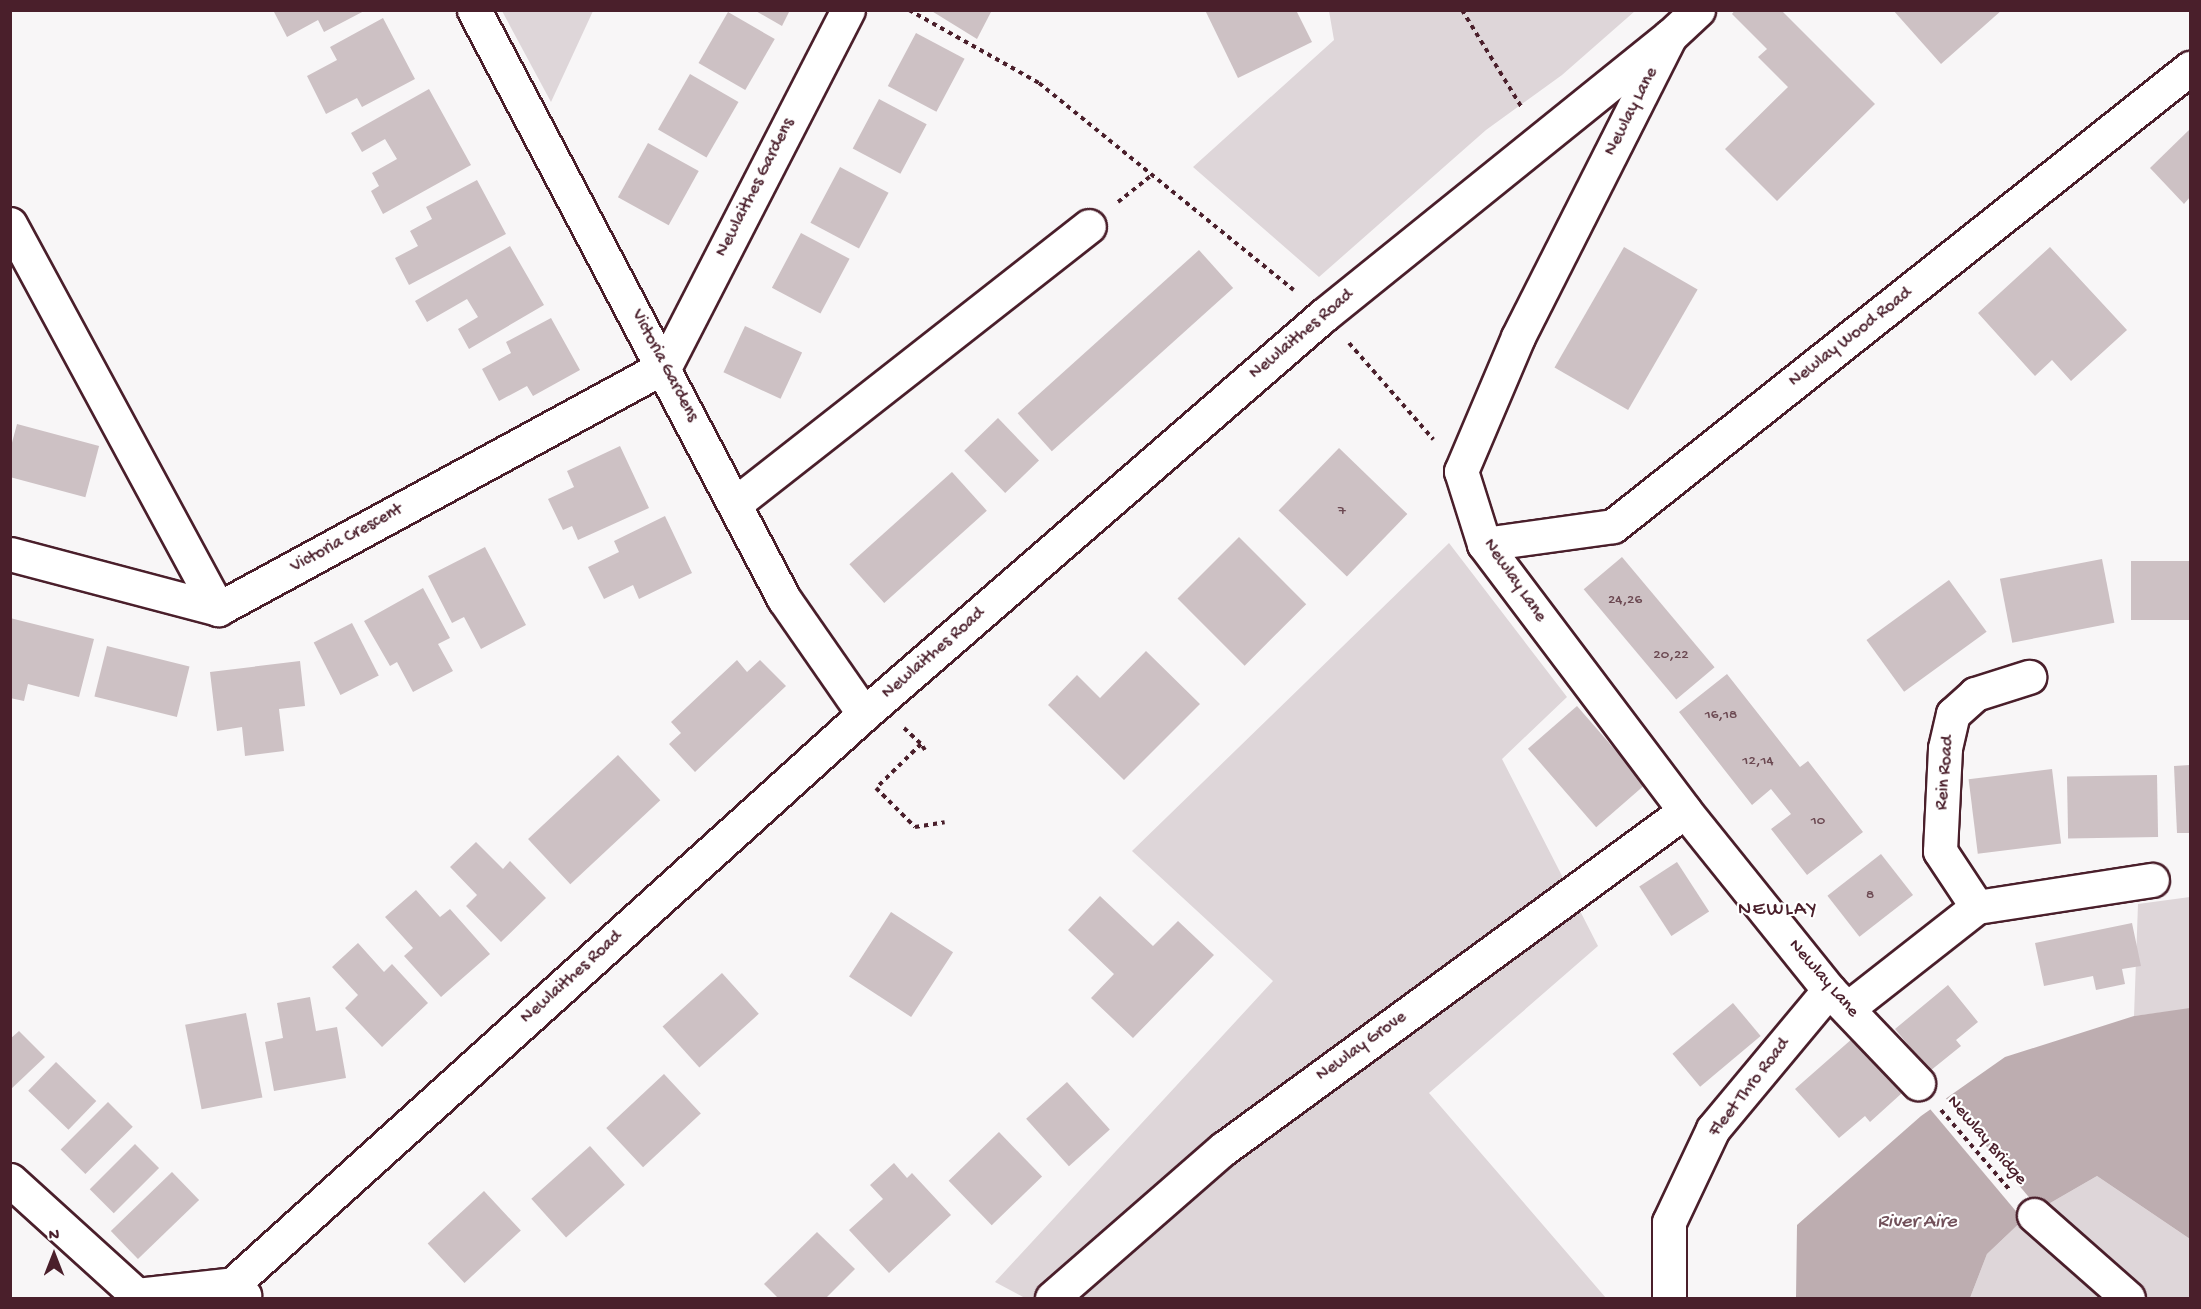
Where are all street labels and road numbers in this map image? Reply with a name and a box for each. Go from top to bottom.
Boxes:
street label: Newlay Lane [1600,64,1664,160]
street label: Newlaithes Gardens [712,115,800,261]
street label: Newlay Wood Road [1785,283,1917,393]
street label: Newlaithes Road [1246,285,1358,385]
street label: Victoria Gardens [625,306,703,426]
street label: Victoria Crescent [287,499,407,579]
street label: Newlay Lane [1477,535,1551,627]
street label: Newlaithes Road [878,603,990,705]
street label: Rein Road [1932,735,1960,811]
street label: Newlaithes Road [517,927,627,1029]
street label: Newlay Lane [1783,936,1863,1022]
street label: Newlay Grove [1313,1007,1411,1087]
street label: Fleet Thro Road [1705,1034,1795,1142]
street label: Newlay Bridge [1941,1092,2031,1190]

